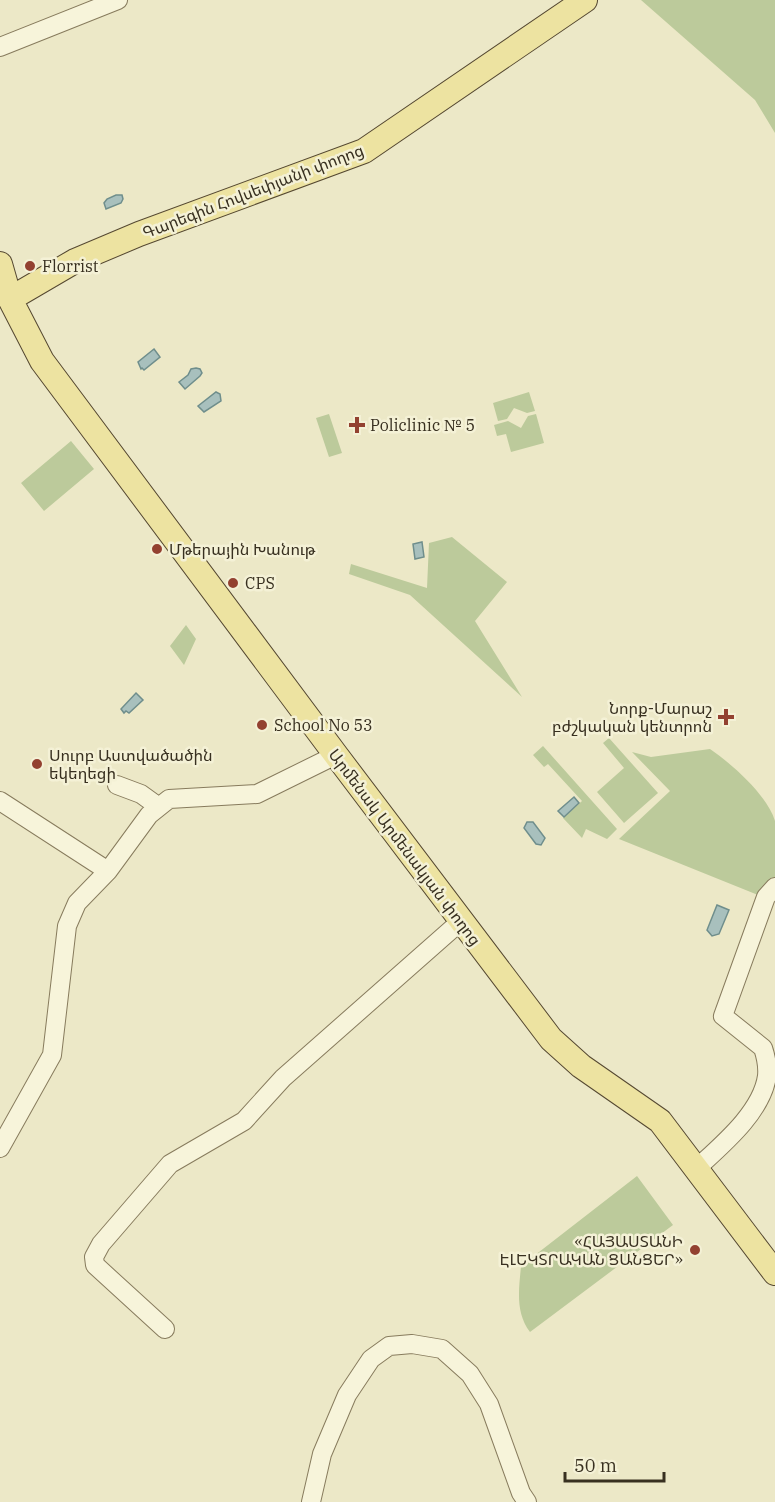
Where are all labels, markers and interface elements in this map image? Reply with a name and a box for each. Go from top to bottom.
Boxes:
street label: Գարեգին Հովսեփյանի փողոց [140,140,366,242]
place label: Florrist [42,256,99,276]
marker: Florrist [23,259,37,273]
place label: Policlinic № 5 [370,415,475,435]
marker: Policlinic № 5 [348,416,366,434]
place label: Մթերային Խանութ [169,539,316,559]
marker: Մթերային Խանութ [150,542,164,556]
place label: CPS [245,573,275,593]
marker: CPS [226,576,240,590]
place label: Նորք-Մարաշ բժշկական կենտրոն [552,698,712,736]
marker: Նորք-Մարաշ բժշկական կենտրոն [717,708,735,726]
place label: School No 53 [274,715,373,735]
marker: School No 53 [255,718,269,732]
place label: Սուրբ Աստվածածին եկեղեցի [49,745,213,783]
street label: Արմենակ Արմենակյան փողոց [324,745,486,949]
marker: Սուրբ Աստվածածին եկեղեցի [30,757,44,771]
place label: «ՀԱՅԱՍՏԱՆԻ ԷԼԵԿՏՐԱԿԱՆ ՑԱՆՑԵՐ» [499,1231,683,1269]
marker: «ՀԱՅԱՍՏԱՆԻ ԷԼԵԿՏՐԱԿԱՆ ՑԱՆՑԵՐ» [688,1243,702,1257]
scale bar [565,1445,664,1483]
text: 50 m [574,1454,617,1477]

